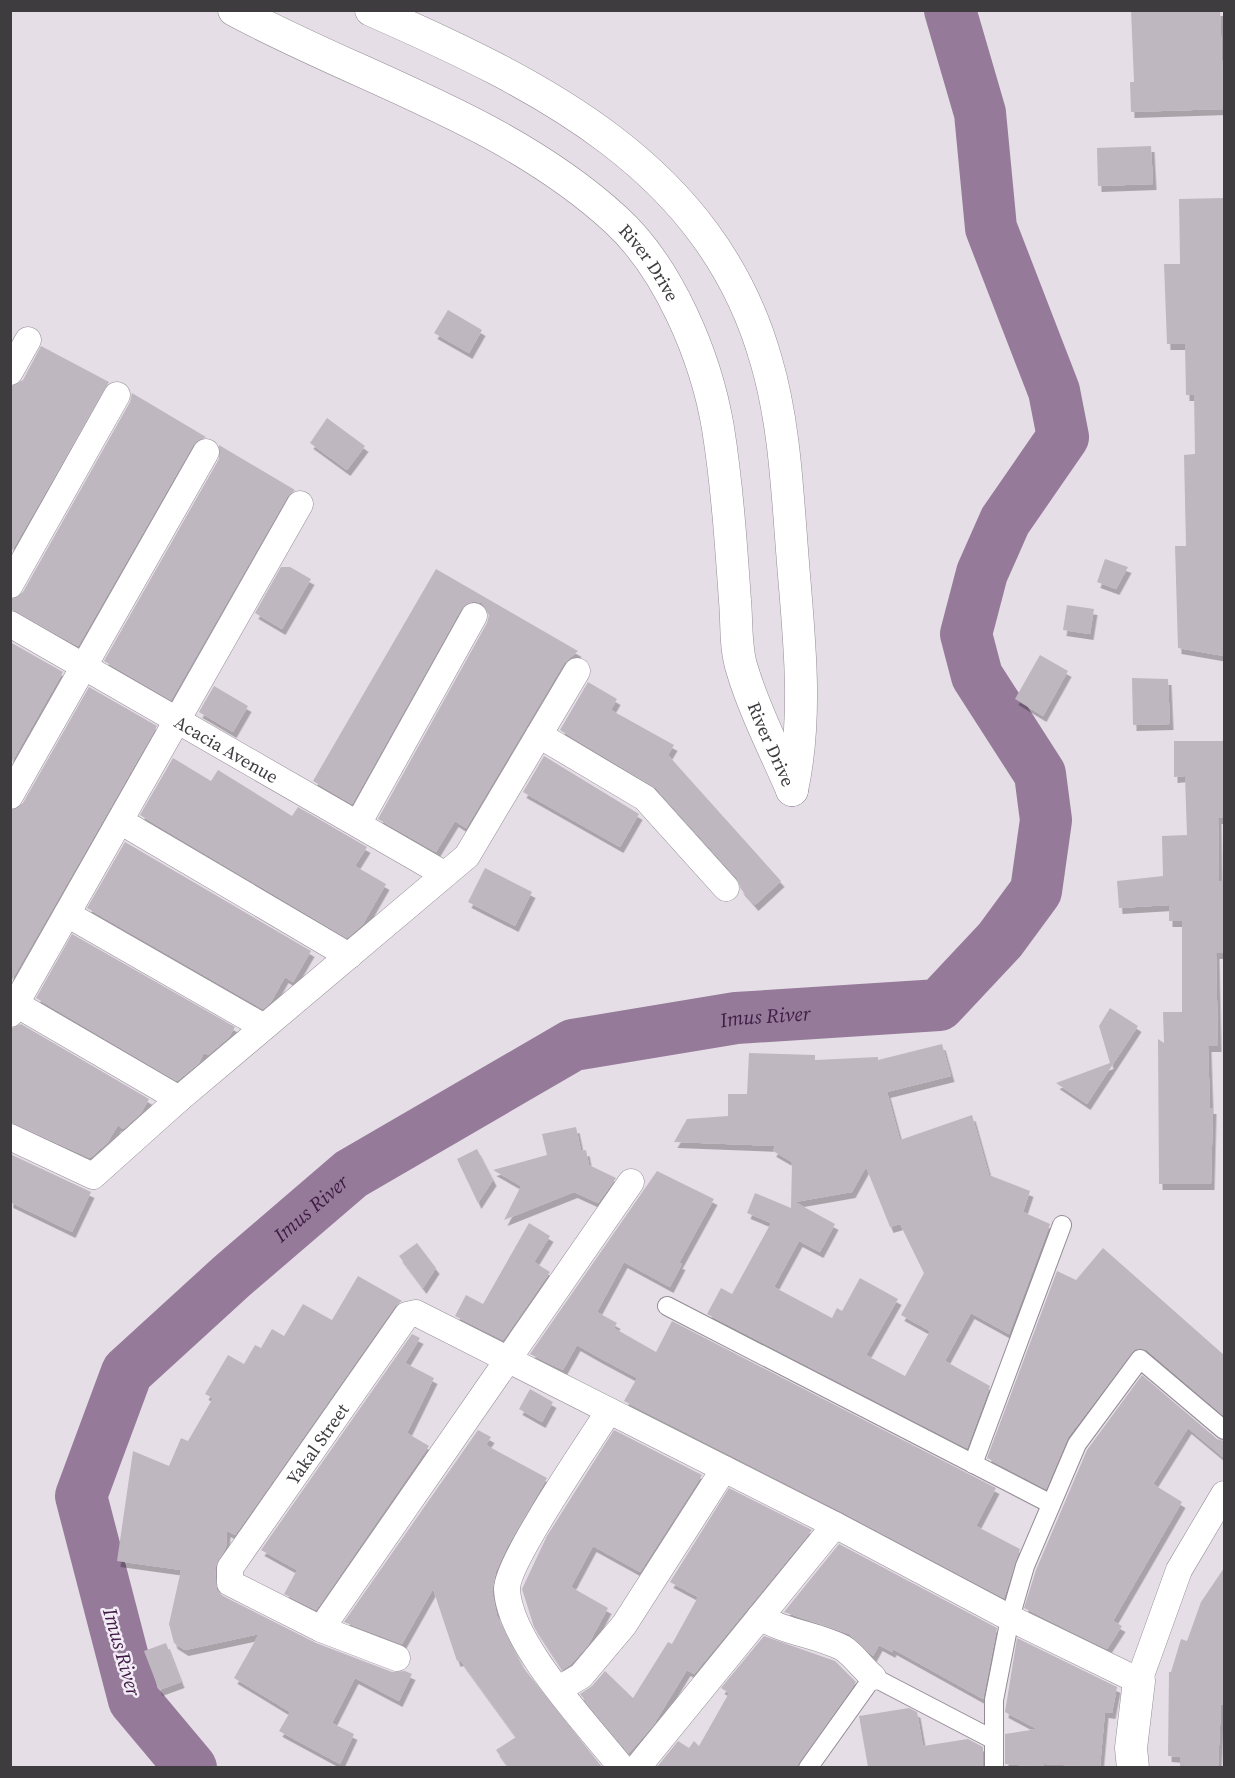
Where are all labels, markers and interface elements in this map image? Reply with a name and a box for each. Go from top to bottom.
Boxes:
street label: River Drive [614,218,686,306]
street label: River Drive [742,698,801,790]
street label: Acacia Avenue [170,709,283,789]
water label: Imus River [717,999,812,1035]
water label: Imus River [267,1168,355,1249]
street label: Yakal Street [280,1398,354,1490]
water label: Imus River [96,1604,148,1700]

